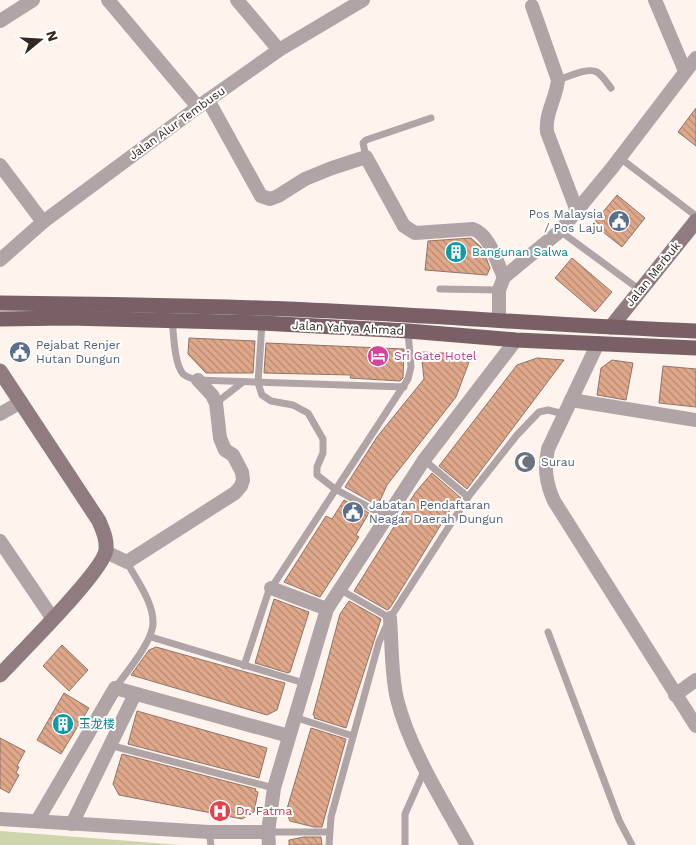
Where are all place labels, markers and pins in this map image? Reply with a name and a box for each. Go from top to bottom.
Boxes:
place label: Pos Malaysia / Pos Laju [529,207,603,235]
public building icon: Pos Malaysia / Pos Laju [607,209,631,233]
building icon: Bangunan Salwa [444,240,468,264]
place label: Bangunan Salwa [472,245,568,259]
place label: Pejabat Renjer Hutan Dungun [36,338,121,366]
public building icon: Pejabat Renjer Hutan Dungun [8,340,32,364]
hotel icon: Sri Gate Hotel [366,344,390,368]
place label: Sri Gate Hotel [394,349,477,363]
mosque icon: Surau [513,450,537,474]
place label: Surau [541,455,575,469]
place label: Jabatan Pendaftaran Neagar Daerah Dungun [369,498,503,526]
public building icon: Jabatan Pendaftaran Neagar Daerah Dungun [341,500,365,524]
building icon: 玉龙楼 [51,712,75,736]
place label: 玉龙楼 [79,717,115,731]
hospital icon: Dr. Fatma [208,799,232,823]
place label: Dr. Fatma [236,804,293,818]

